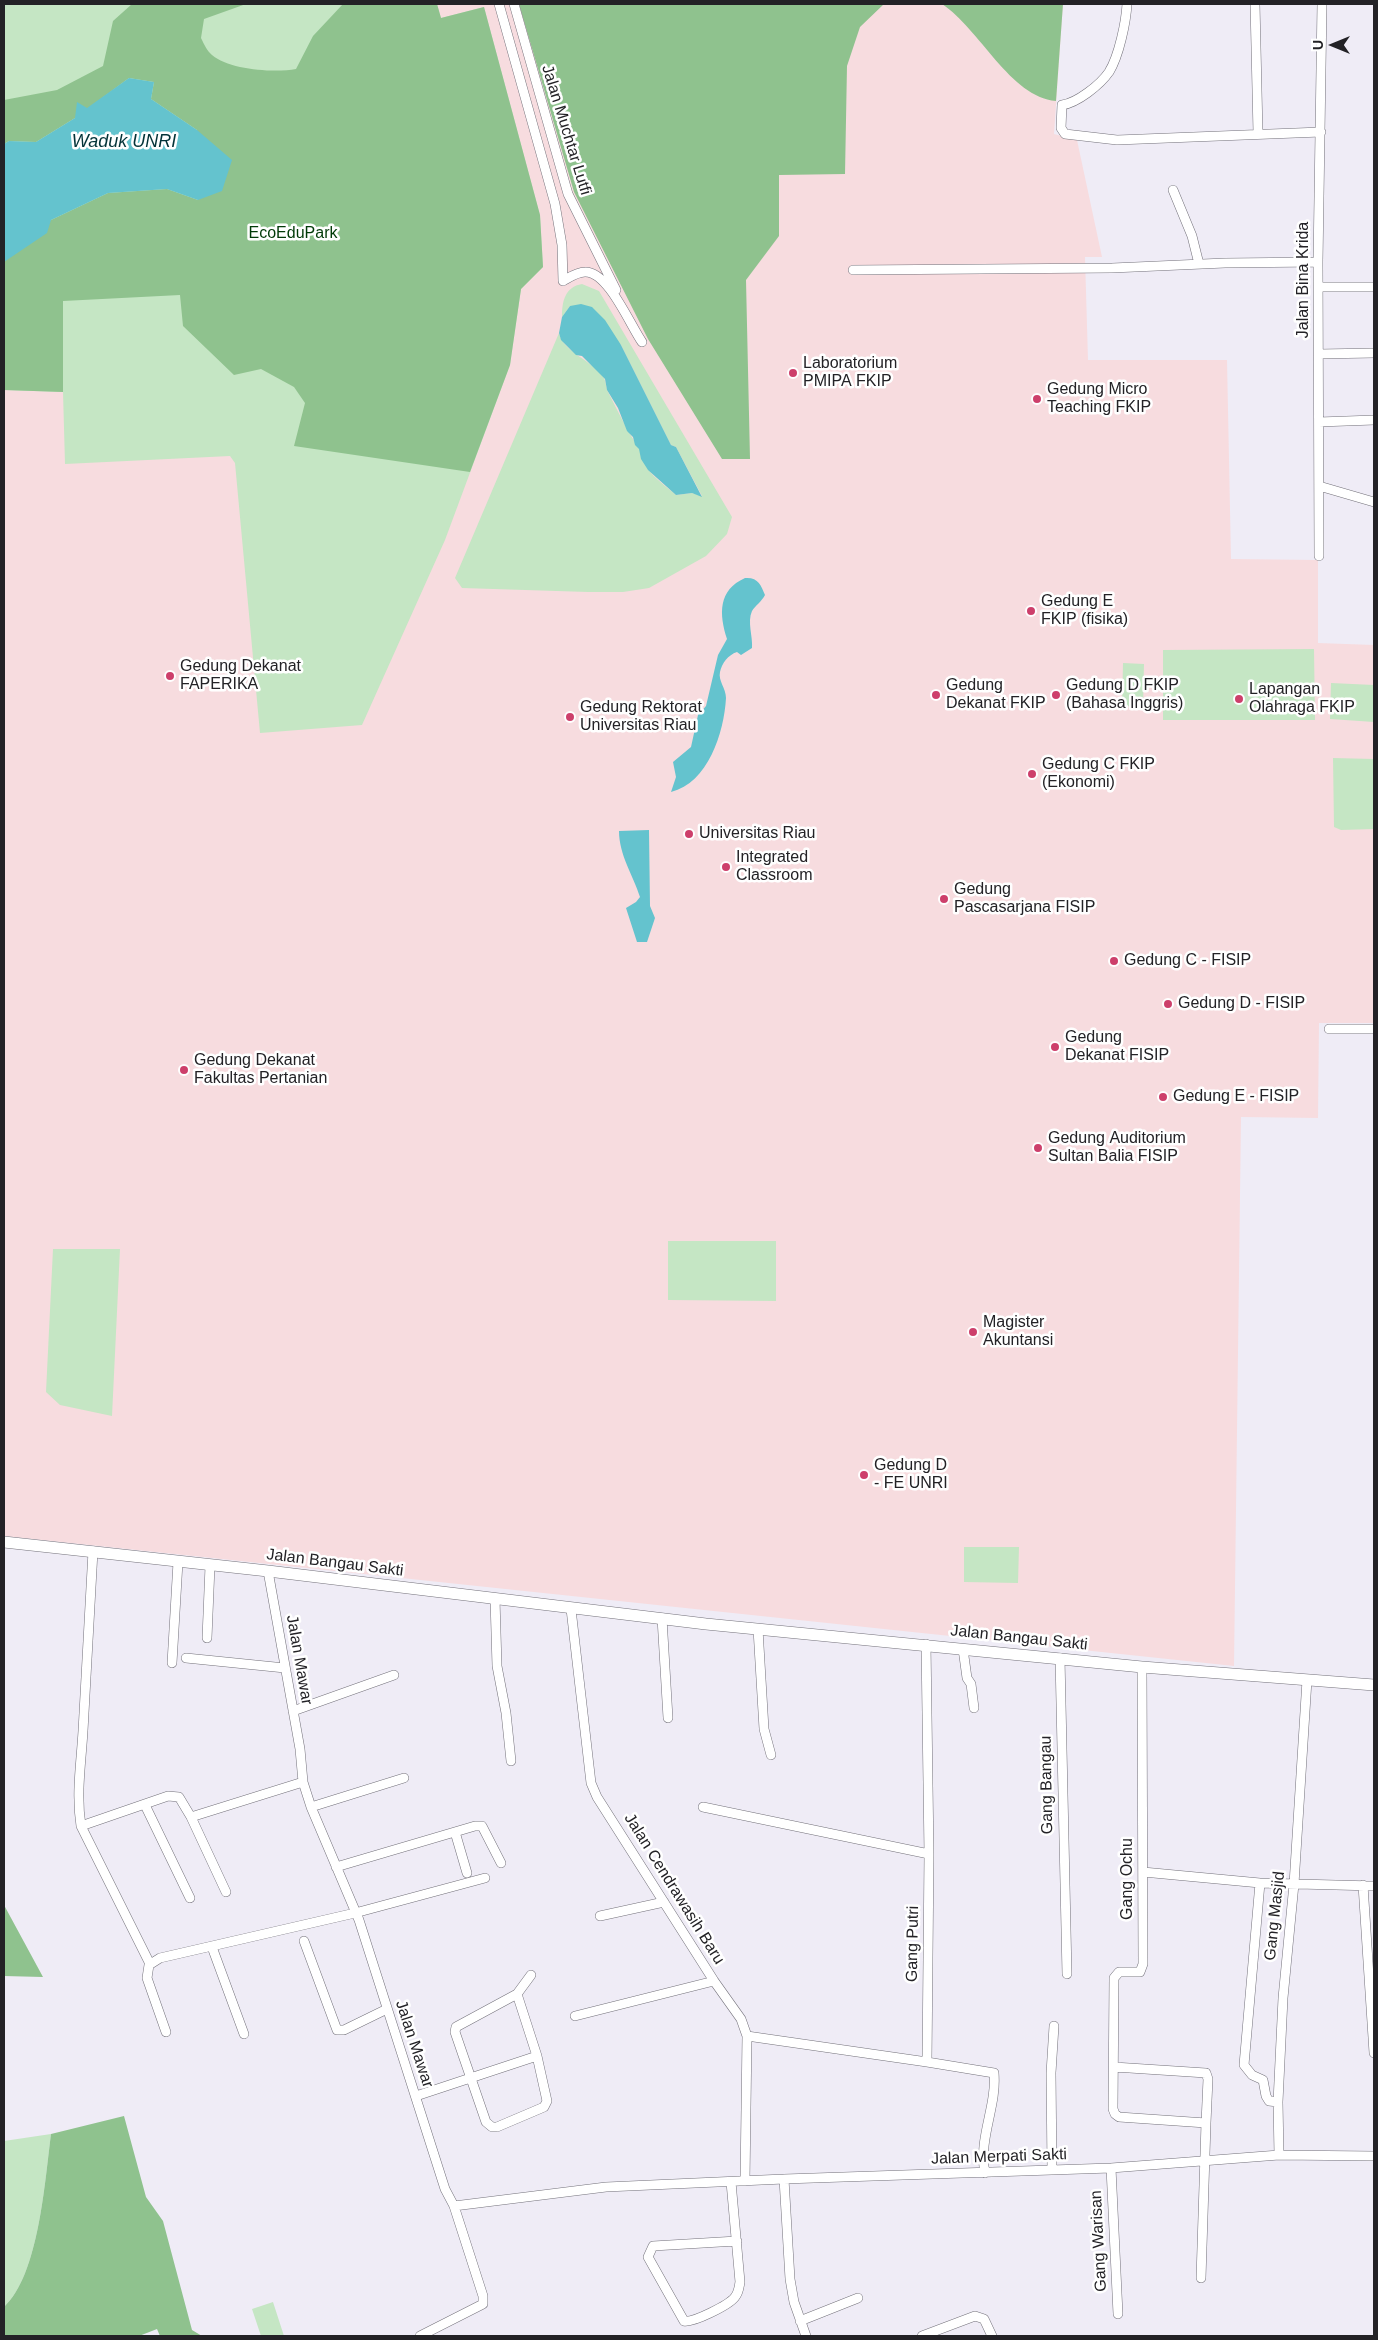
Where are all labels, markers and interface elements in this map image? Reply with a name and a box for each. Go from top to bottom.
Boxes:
north arrow [1308,20,1358,70]
text: U [1310,40,1326,50]
street label: Jalan Muchtar Lutfi [537,63,595,197]
water label: Waduk UNRI [72,131,176,153]
street label: Jalan Bina Krida [1294,222,1314,338]
park label: EcoEduPark [249,224,337,244]
place label: Laboratorium PMIPA FKIP [803,354,897,392]
marker: Laboratorium PMIPA FKIP [787,367,799,379]
place label: Gedung Micro Teaching FKIP [1047,380,1151,418]
marker: Gedung Micro Teaching FKIP [1031,393,1043,405]
place label: Gedung E FKIP (fisika) [1041,592,1128,630]
marker: Gedung E FKIP (fisika) [1025,605,1037,617]
place label: Gedung Dekanat FAPERIKA [180,657,301,695]
marker: Gedung Dekanat FAPERIKA [164,670,176,682]
place label: Gedung Dekanat FKIP [946,676,1046,714]
place label: Gedung D FKIP (Bahasa Inggris) [1066,676,1183,714]
place label: Lapangan Olahraga FKIP [1249,680,1355,718]
marker: Gedung Dekanat FKIP [930,689,942,701]
marker: Gedung D FKIP (Bahasa Inggris) [1050,689,1062,701]
marker: Lapangan Olahraga FKIP [1233,693,1245,705]
place label: Gedung Rektorat Universitas Riau [580,698,702,736]
marker: Gedung Rektorat Universitas Riau [564,711,576,723]
place label: Gedung C FKIP (Ekonomi) [1042,755,1155,793]
marker: Gedung C FKIP (Ekonomi) [1026,768,1038,780]
place label: Universitas Riau [699,824,815,844]
marker: Universitas Riau [683,828,695,840]
place label: Integrated Classroom [736,848,812,886]
marker: Integrated Classroom [720,861,732,873]
place label: Gedung Pascasarjana FISIP [954,880,1095,918]
marker: Gedung Pascasarjana FISIP [938,893,950,905]
place label: Gedung C - FISIP [1124,951,1251,971]
marker: Gedung C - FISIP [1108,955,1120,967]
place label: Gedung D - FISIP [1178,994,1305,1014]
marker: Gedung D - FISIP [1162,998,1174,1010]
place label: Gedung Dekanat FISIP [1065,1028,1169,1066]
marker: Gedung Dekanat FISIP [1049,1041,1061,1053]
place label: Gedung Dekanat Fakultas Pertanian [194,1051,327,1089]
marker: Gedung Dekanat Fakultas Pertanian [178,1064,190,1076]
place label: Gedung E - FISIP [1173,1087,1299,1107]
marker: Gedung E - FISIP [1157,1091,1169,1103]
place label: Gedung Auditorium Sultan Balia FISIP [1048,1129,1186,1167]
marker: Gedung Auditorium Sultan Balia FISIP [1032,1142,1044,1154]
place label: Magister Akuntansi [983,1313,1053,1351]
marker: Magister Akuntansi [967,1326,979,1338]
place label: Gedung D - FE UNRI [874,1456,948,1494]
marker: Gedung D - FE UNRI [858,1469,870,1481]
street label: Jalan Bangau Sakti [265,1545,405,1581]
street label: Jalan Mawar [282,1614,316,1706]
street label: Jalan Bangau Sakti [949,1621,1089,1655]
street label: Gang Bangau [1037,1735,1057,1835]
street label: Jalan Cendrawasih Baru [620,1810,728,1968]
street label: Gang Ochu [1118,1838,1138,1920]
street label: Gang Masjid [1261,1870,1289,1962]
street label: Gang Putri [903,1906,923,1982]
street label: Jalan Mawar [391,1998,437,2090]
street label: Jalan Merpati Sakti [931,2145,1067,2169]
street label: Gang Warisan [1087,2190,1111,2292]

